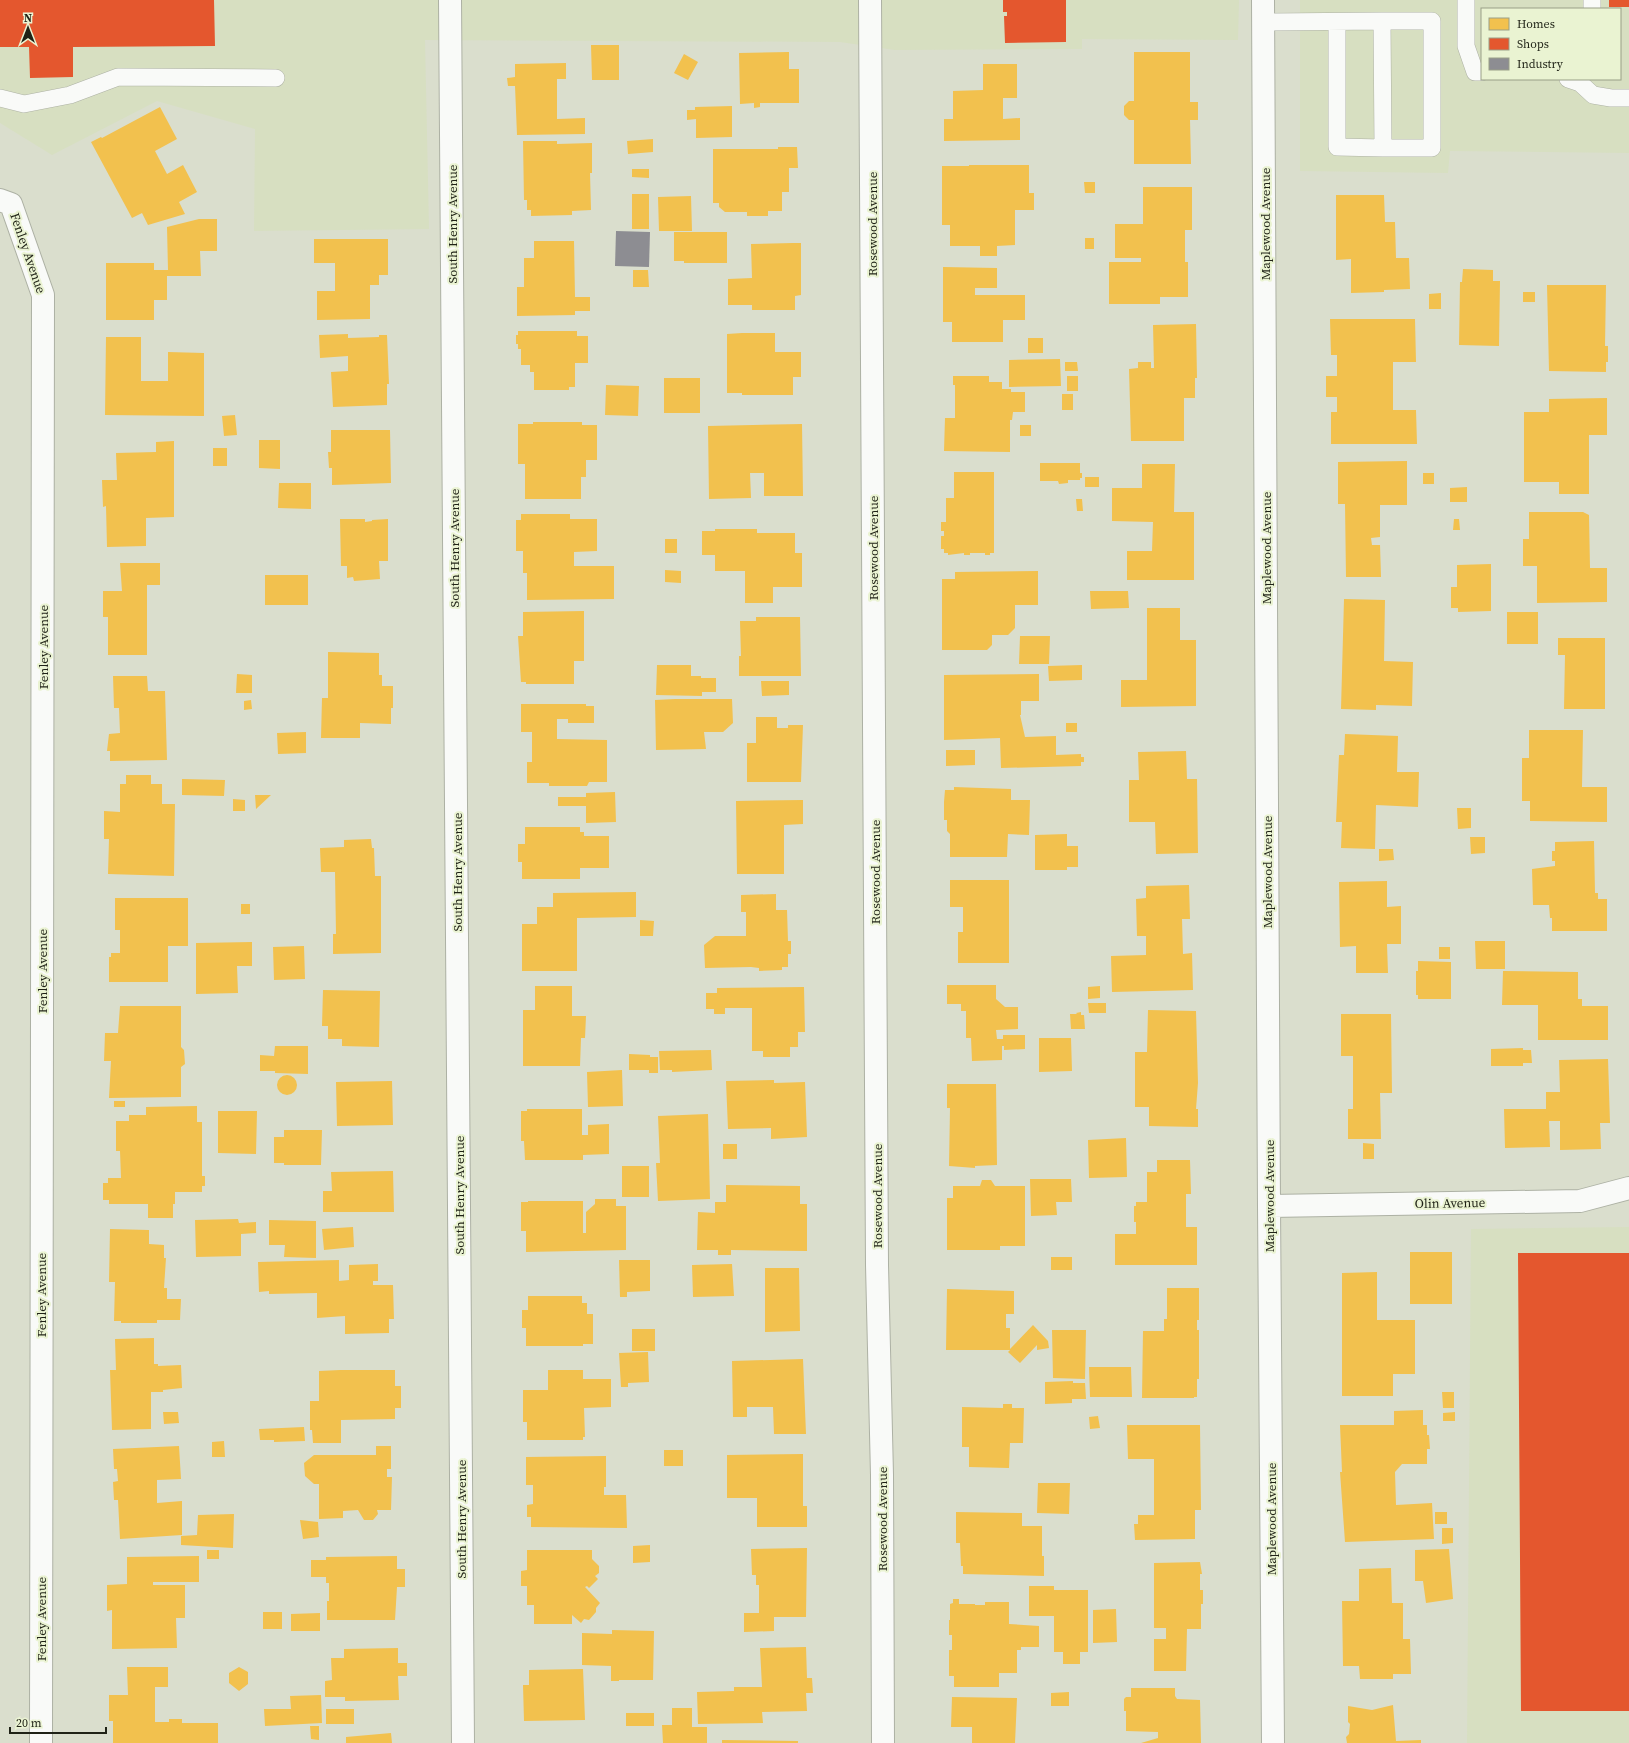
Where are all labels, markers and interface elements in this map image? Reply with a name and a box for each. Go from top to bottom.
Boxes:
north arrow [8,8,48,48]
legend [1481,8,1621,80]
text: N [24,11,32,26]
text: Homes [1517,16,1555,32]
text: Shops [1517,36,1549,52]
text: Industry [1517,56,1564,72]
street label: South Henry Avenue [444,164,461,283]
street label: Maplewood Avenue [1257,167,1274,280]
street label: Rosewood Avenue [864,171,881,276]
street label: Fenley Avenue [6,210,50,296]
street label: South Henry Avenue [446,488,463,607]
street label: Maplewood Avenue [1258,491,1275,604]
street label: Rosewood Avenue [865,495,882,600]
street label: Fenley Avenue [35,605,52,689]
street label: South Henry Avenue [449,812,466,931]
street label: Maplewood Avenue [1259,815,1276,928]
street label: Rosewood Avenue [867,819,884,924]
street label: Fenley Avenue [34,929,51,1013]
street label: South Henry Avenue [451,1135,468,1254]
street label: Maplewood Avenue [1261,1139,1278,1252]
street label: Rosewood Avenue [869,1143,886,1248]
street label: Olin Avenue [1415,1194,1486,1212]
street label: Fenley Avenue [33,1253,50,1337]
street label: South Henry Avenue [453,1459,470,1578]
street label: Maplewood Avenue [1263,1462,1280,1575]
street label: Rosewood Avenue [874,1466,891,1571]
street label: Fenley Avenue [33,1577,50,1661]
scale bar [10,1709,106,1735]
text: 20 m [16,1715,42,1731]

